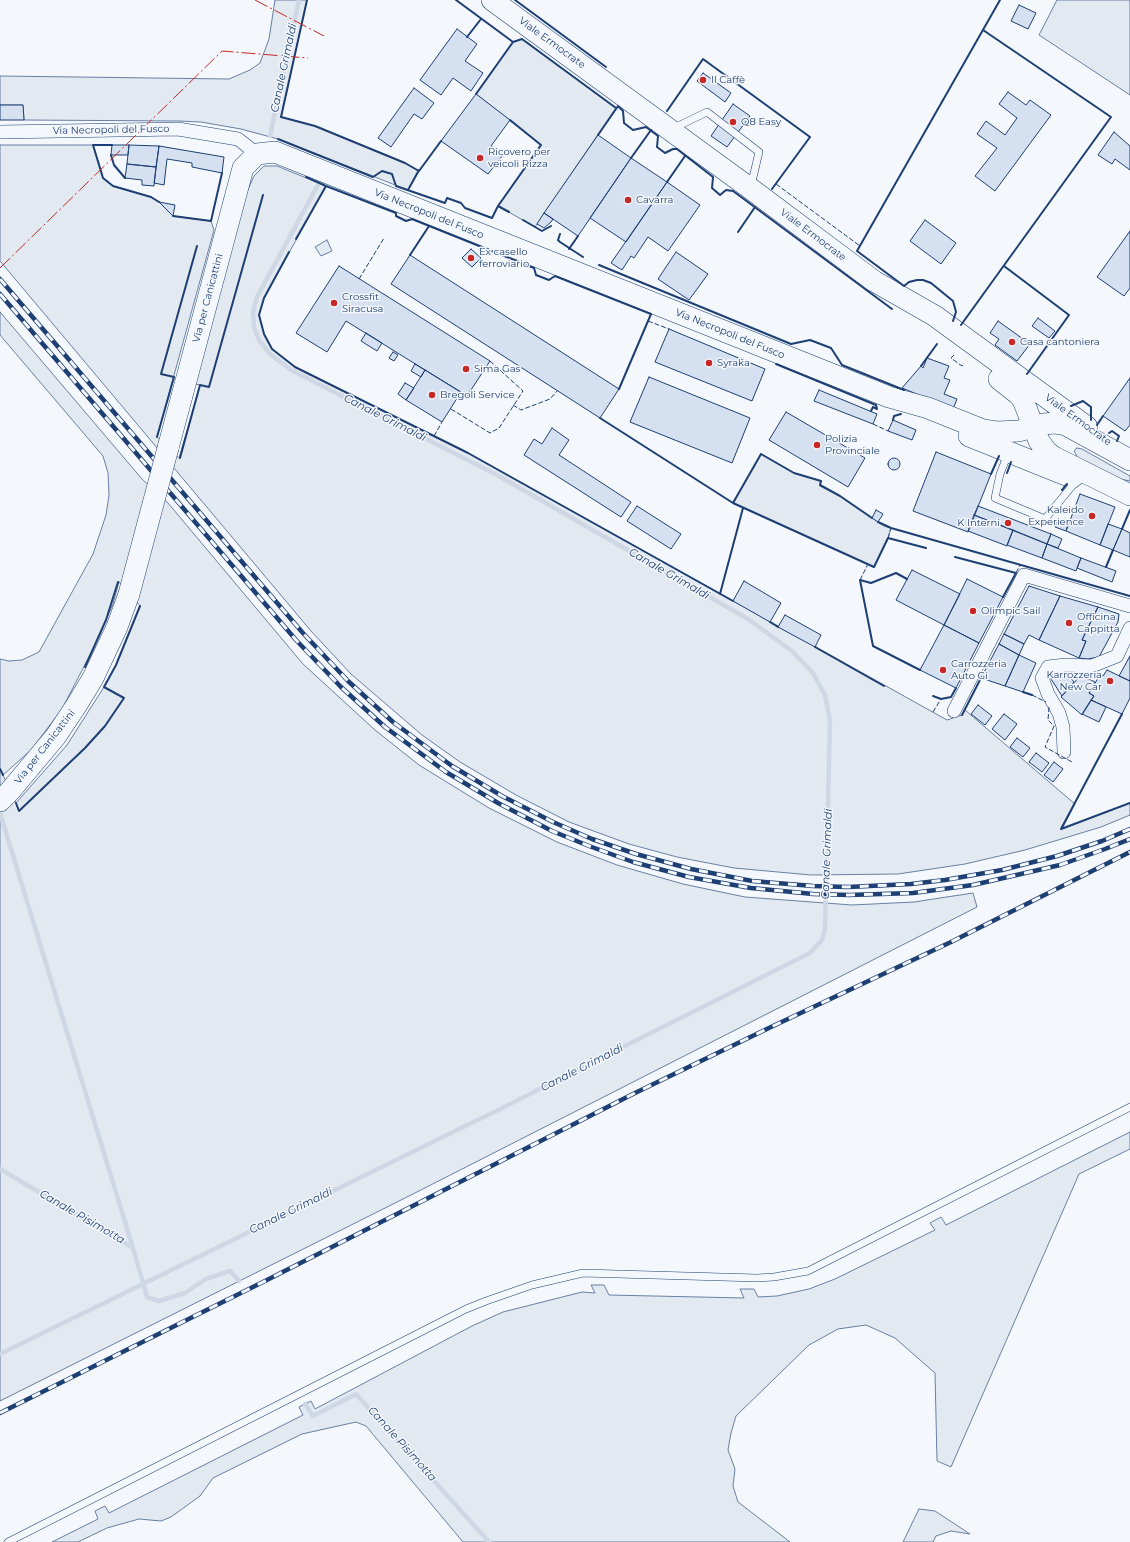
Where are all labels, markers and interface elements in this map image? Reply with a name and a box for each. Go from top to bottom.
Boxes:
street label: Viale Ermocrate [516,15,588,71]
water label: Canale Grimaldi [268,22,300,114]
place label: Il Caffè [711,74,745,86]
marker: Il Caffè [698,75,708,85]
place label: Q8 Easy [741,116,781,128]
marker: Q8 Easy [728,117,738,127]
street label: Via Necropoli del Fusco [53,123,169,137]
place label: Ricovero per veicoli Rizza [488,146,550,170]
marker: Ricovero per veicoli Rizza [475,153,485,163]
street label: Via Necropoli del Fusco [373,187,485,241]
place label: Cavarra [636,194,673,206]
marker: Cavarra [623,195,633,205]
street label: Viale Ermocrate [778,206,848,264]
place label: Ex casello ferroviario [479,246,529,270]
street label: Via per Canicattini [190,252,226,344]
marker: Ex casello ferroviario [466,253,476,263]
place label: Crossfit Siracusa [342,291,383,314]
marker: Crossfit Siracusa [329,298,339,308]
street label: Via Necropoli del Fusco [674,307,786,361]
place label: Casa cantoniera [1020,336,1100,348]
marker: Casa cantoniera [1007,337,1017,347]
place label: Syraka [717,357,750,369]
marker: Syraka [704,358,714,368]
place label: Sima Gas [474,363,520,375]
marker: Sima Gas [461,364,471,374]
place label: Bregoli Service [440,389,515,401]
marker: Bregoli Service [427,390,437,400]
water label: Canale Grimaldi [342,392,428,444]
street label: Viale Ermocrate [1042,392,1114,448]
place label: Polizia Provinciale [825,433,880,456]
marker: Polizia Provinciale [812,440,822,450]
place label: Kaleido Experience [1028,504,1084,528]
marker: Kaleido Experience [1087,511,1097,521]
place label: K Interni [957,517,1000,529]
marker: K Interni [1003,518,1013,528]
water label: Canale Grimaldi [626,546,712,602]
place label: Olimpic Sail [981,605,1041,617]
marker: Olimpic Sail [968,606,978,616]
place label: Officina Cappitta [1077,611,1120,634]
marker: Officina Cappitta [1064,618,1074,628]
place label: Carrozzeria Auto Gi [951,658,1007,682]
marker: Carrozzeria Auto Gi [938,665,948,675]
place label: Karrozzeria New Car [1046,669,1102,692]
marker: Karrozzeria New Car [1105,676,1115,686]
street label: Via per Canicattini [12,707,78,787]
water label: Canale Grimaldi [819,808,835,900]
water label: Canale Grimaldi [539,1042,625,1094]
water label: Canale Grimaldi [247,1185,335,1237]
water label: Canale Pisimotta [37,1187,127,1247]
water label: Canale Pisimotta [365,1404,439,1484]

